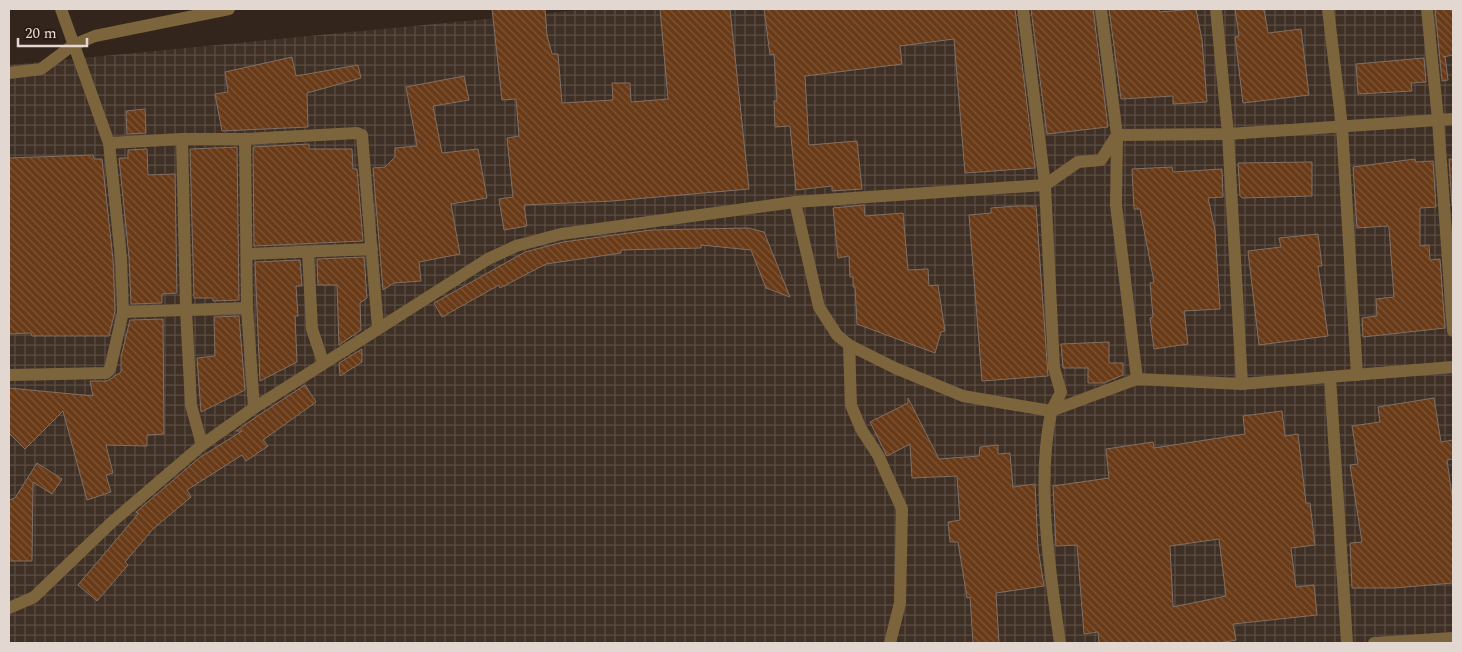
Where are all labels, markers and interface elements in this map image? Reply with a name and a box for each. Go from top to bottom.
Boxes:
scale bar [18,15,86,47]
text: 20 m [25,22,57,45]

